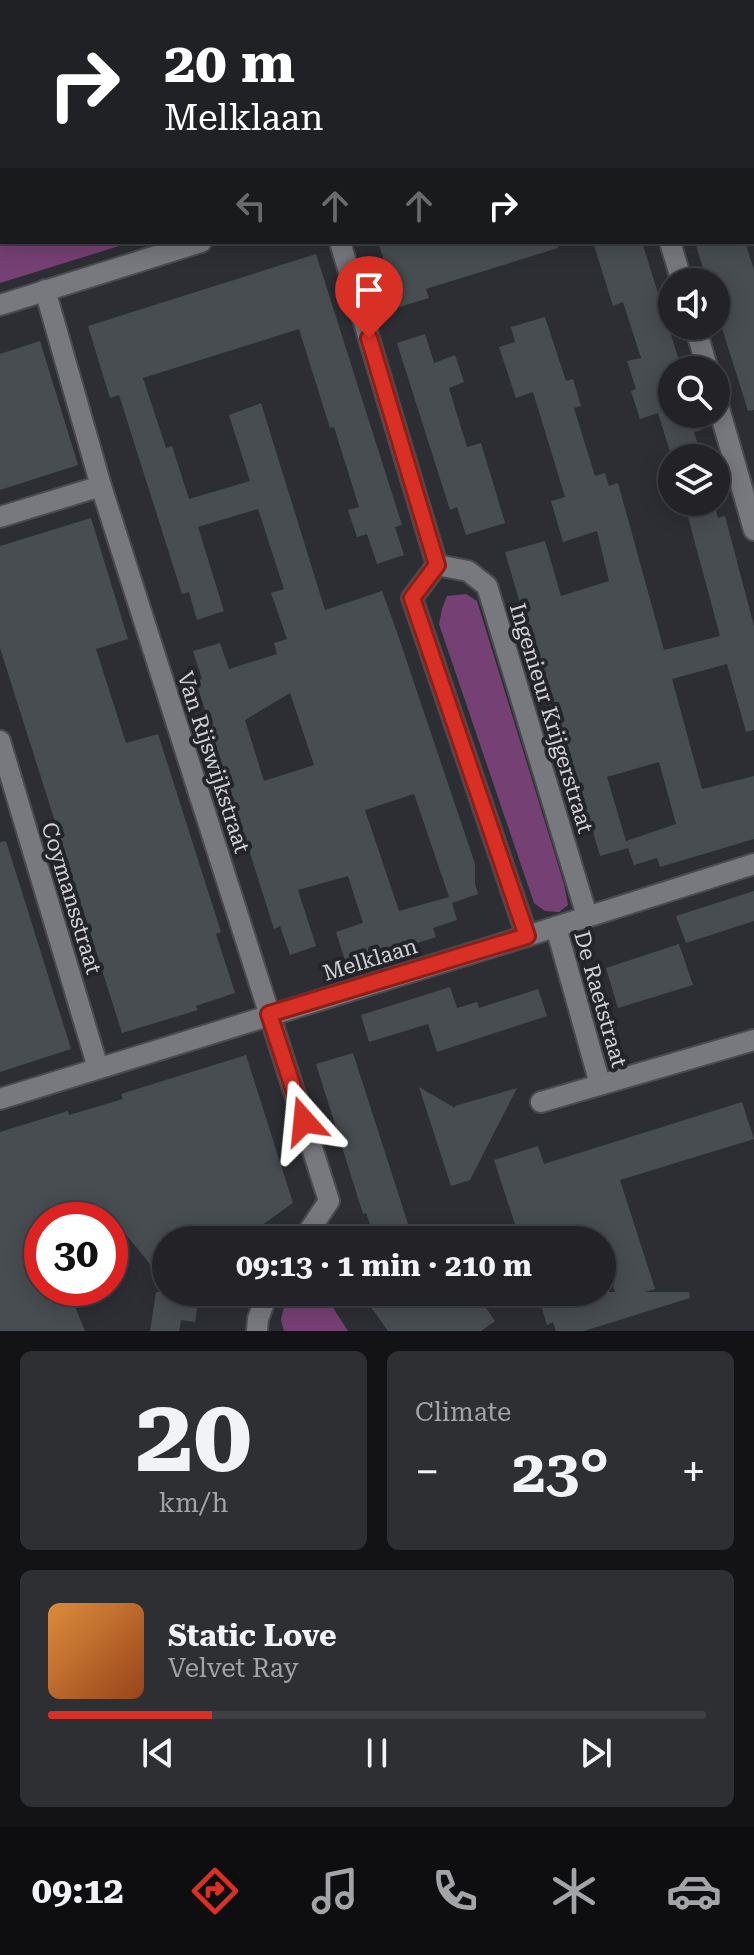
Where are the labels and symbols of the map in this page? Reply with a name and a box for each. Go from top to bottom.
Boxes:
pin [335,256,403,338]
street label: Ingenieur Krijgerstraat [505,600,598,836]
street label: Van Rijswijkstraat [172,668,255,856]
street label: Coymansstraat [37,819,107,977]
street label: De Raetstraat [569,928,632,1070]
street label: Melklaan [320,933,420,986]
position arrow [262,1079,346,1163]
speed limit sign: 30 [24,1202,128,1306]

